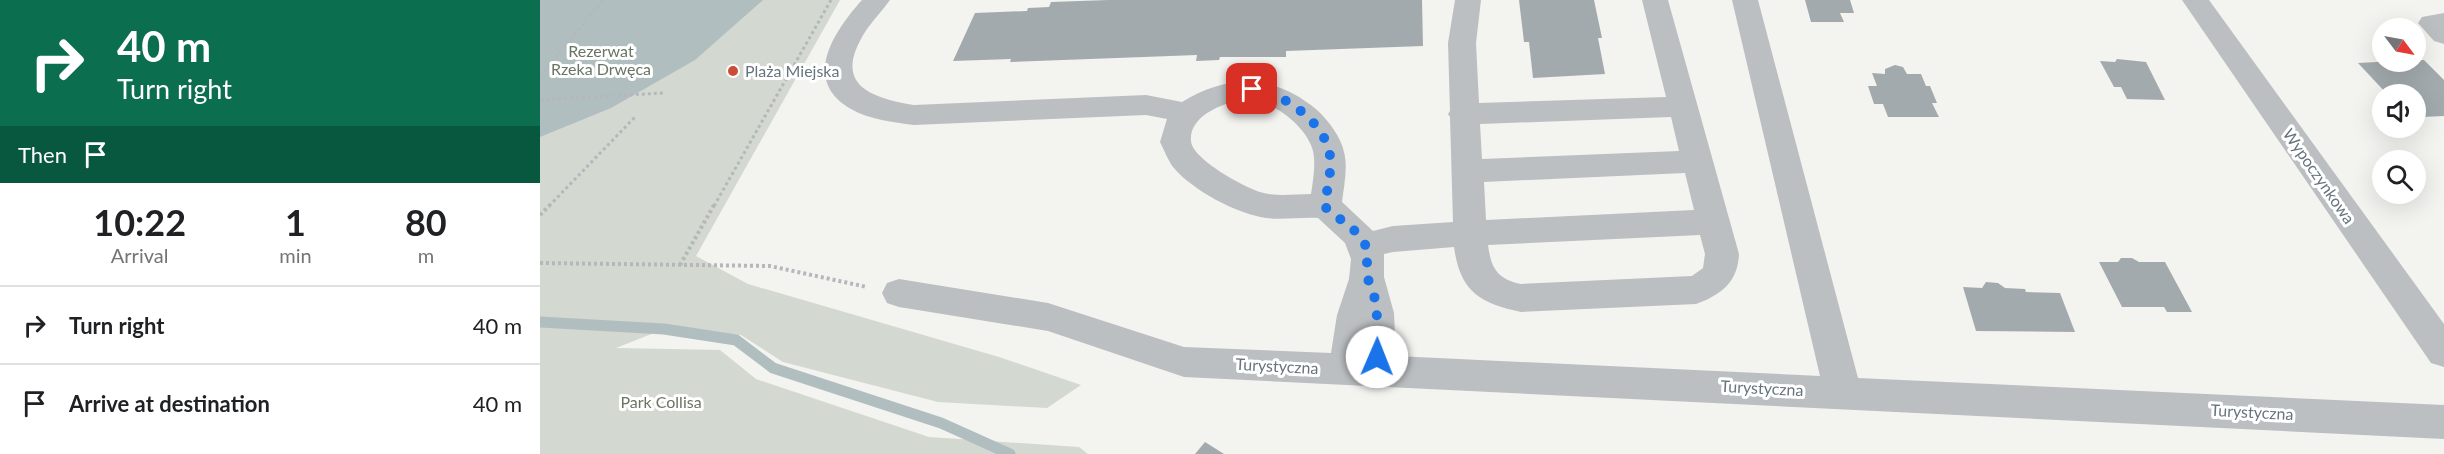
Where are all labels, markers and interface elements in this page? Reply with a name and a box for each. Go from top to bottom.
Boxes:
north arrow [2372,18,2426,72]
map controls [2372,18,2426,204]
text: 40 m [117,21,211,71]
icon: right [18,24,96,102]
park label: Rezerwat Rzeka Drwęca [551,41,651,78]
place label: Plaża Miejska [745,61,839,80]
pin [1226,63,1277,114]
marker: Plaża Miejska [726,64,740,78]
text: Turn right [117,72,232,105]
icon: arrive [1235,72,1268,105]
button: sound [2372,84,2426,138]
street label: Wypoczynkowa [2280,125,2359,227]
icon: arrive [79,138,112,171]
text: Then [18,141,67,168]
button: search [2372,150,2426,204]
text: 10:22 [93,200,186,244]
text: 1 [285,200,306,244]
text: 80 [405,200,447,244]
text: Arrival [111,243,168,267]
text: min [279,243,312,267]
text: m [418,243,434,267]
icon: right [18,309,51,342]
text: Turn right [69,312,164,339]
text: 40 m [473,312,522,339]
position arrow [1345,325,1409,389]
street label: Turystyczna [1235,354,1319,377]
street label: Turystyczna [1720,376,1804,399]
icon: arrive [18,387,51,420]
text: Arrive at destination [69,390,270,417]
text: 40 m [473,390,522,417]
park label: Park Collisa [620,392,702,411]
street label: Turystyczna [2210,400,2294,423]

